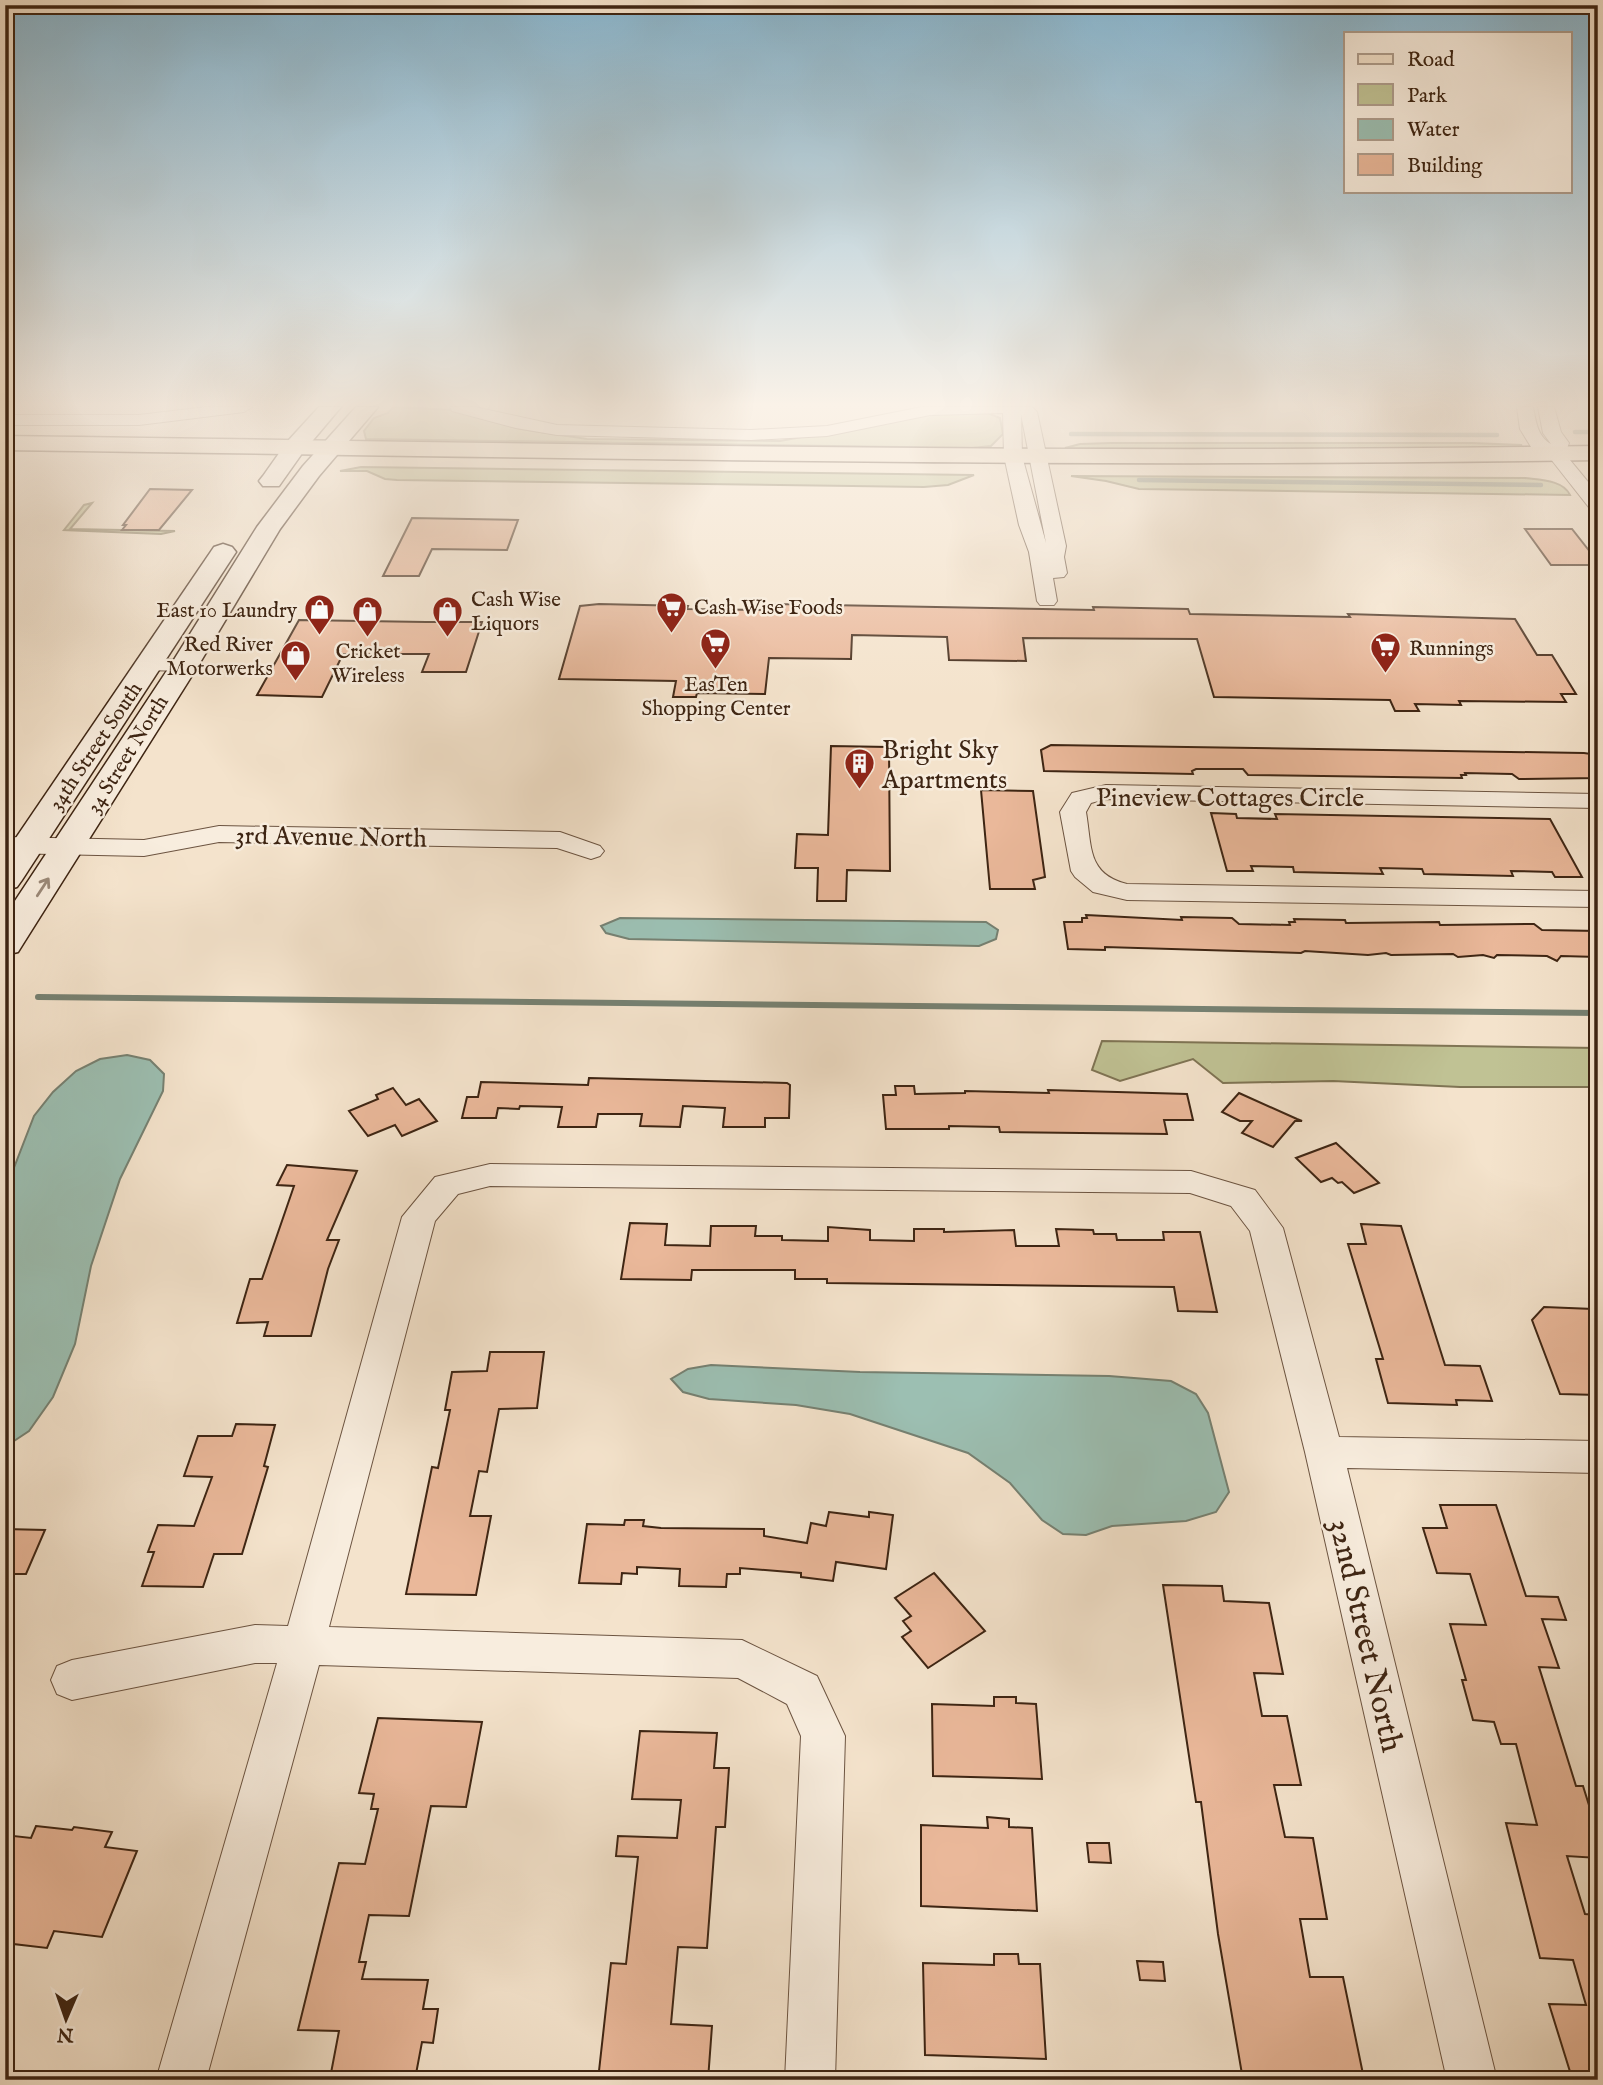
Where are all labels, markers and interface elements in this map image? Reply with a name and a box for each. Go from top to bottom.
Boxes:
legend [1344,32,1572,192]
text: Road [1407,47,1455,74]
text: Park [1407,83,1448,110]
text: Water [1407,117,1460,144]
text: Building [1407,153,1483,180]
place label: Cash Wise Liquors [471,587,561,638]
supermarket icon: Cash Wise Foods [654,590,688,634]
shop icon: East 10 Laundry [303,593,337,637]
shop icon: Cricket Wireless [351,594,385,638]
shop icon: Cash Wise Liquors [431,594,465,638]
place label: Cash Wise Foods [694,595,843,622]
place label: East 10 Laundry [156,598,298,625]
supermarket icon: EasTen Shopping Center [699,627,733,671]
supermarket icon: Runnings [1369,631,1403,675]
place label: Red River Motorwerks [166,632,273,683]
place label: Runnings [1409,636,1494,663]
shop icon: Red River Motorwerks [279,639,313,683]
place label: Cricket Wireless [331,639,405,690]
place label: EasTen Shopping Center [642,672,791,723]
street label: 34th Street South [43,677,149,816]
street label: 34 Street North [81,691,175,819]
place label: Bright Sky Apartments [881,734,1007,797]
building icon: Bright Sky Apartments [842,747,876,791]
street label: Pineview Cottages Circle [1096,782,1364,815]
street label: 3rd Avenue North [235,819,427,856]
one-way arrow [35,878,50,897]
street label: 32nd Street North [1318,1515,1411,1756]
north arrow [32,1983,102,2054]
text: N [56,2022,75,2046]

